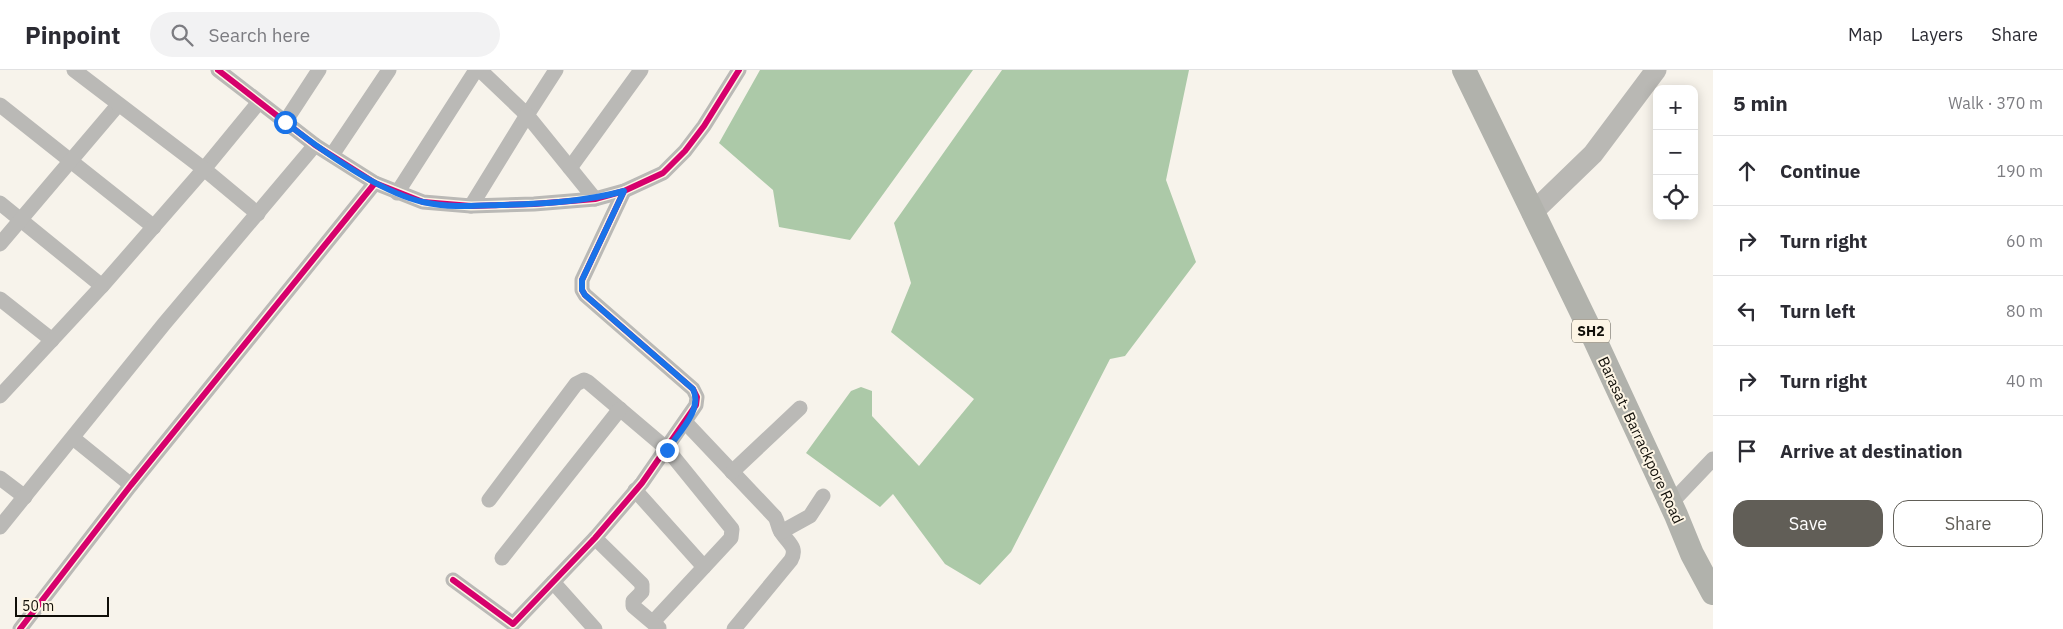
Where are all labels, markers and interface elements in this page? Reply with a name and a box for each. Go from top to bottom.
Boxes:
search box [150,12,500,57]
text: Pinpoint [25,19,120,51]
icon: search [168,21,196,49]
text: Search here [208,23,310,47]
text: Map [1848,23,1883,46]
text: Layers [1911,23,1963,46]
text: Share [1991,23,2038,46]
map controls [1653,85,1698,220]
button: + [1653,85,1698,130]
text: 5 min [1733,89,1788,117]
text: Walk · 370 m [1948,93,2043,113]
route start [274,111,297,134]
button: − [1653,130,1698,175]
icon: ahead [1733,157,1761,185]
text: Continue [1780,159,1860,183]
text: 190 m [1996,161,2043,181]
button: locate [1653,175,1698,220]
icon: right [1733,227,1761,255]
text: Turn right [1780,229,1867,253]
text: 60 m [2006,231,2043,251]
icon: left [1733,297,1761,325]
text: Turn left [1780,299,1856,323]
text: 80 m [2006,301,2043,321]
road number: SH2 [1572,320,1610,342]
street label: Barasat- Barrackpore Road [1594,353,1688,527]
icon: right [1733,367,1761,395]
text: Turn right [1780,369,1867,393]
text: 40 m [2006,371,2043,391]
icon: arrive [1733,437,1761,465]
route end [656,439,679,462]
text: Arrive at destination [1780,439,1963,463]
button: Save [1733,500,1883,547]
button: Share [1893,500,2043,547]
scale bar [15,594,109,617]
text: 50 m [22,597,54,615]

